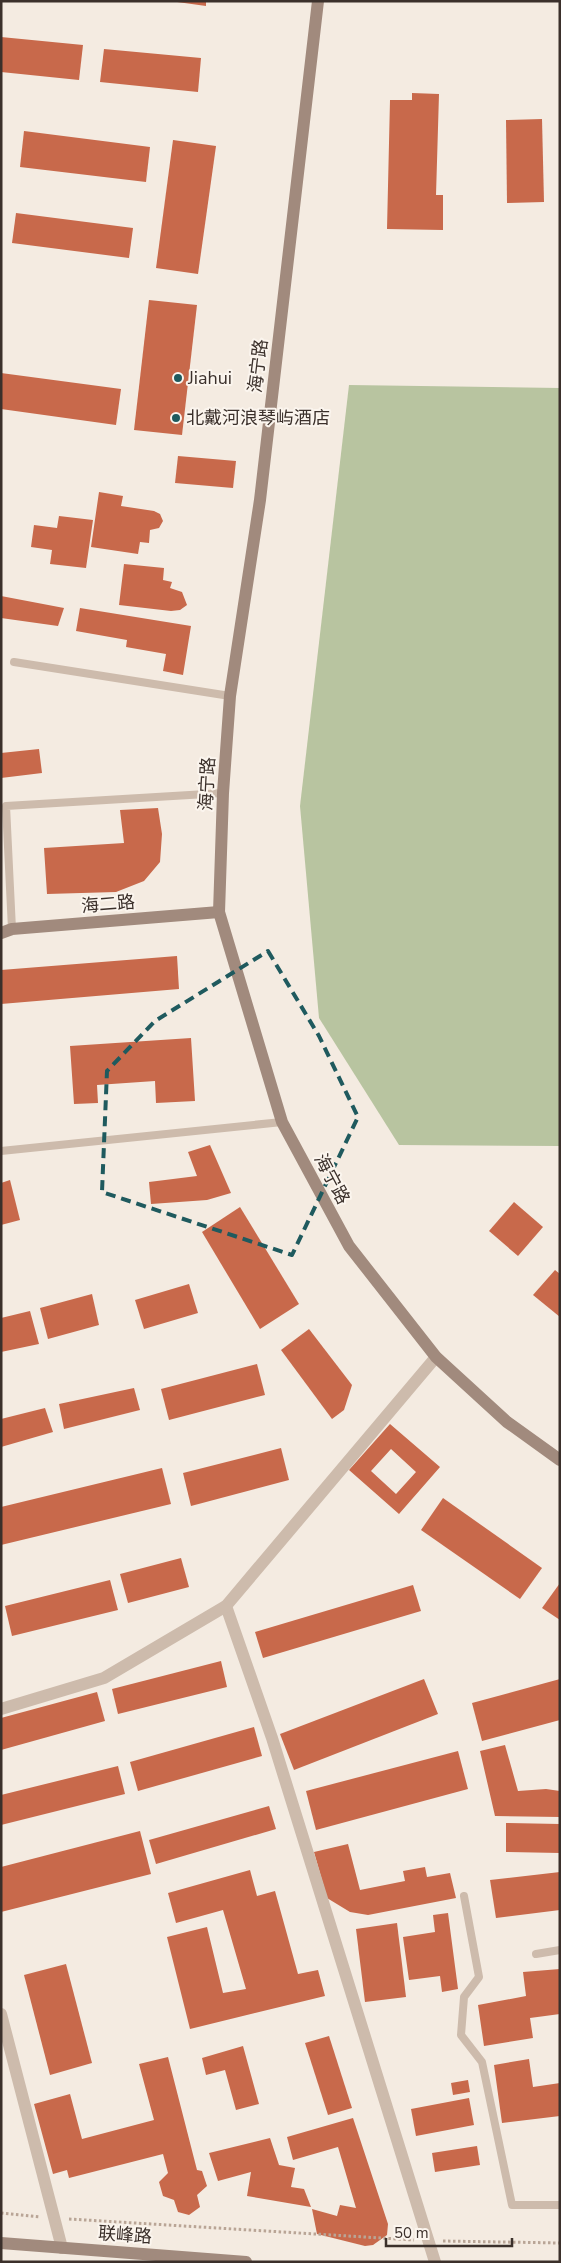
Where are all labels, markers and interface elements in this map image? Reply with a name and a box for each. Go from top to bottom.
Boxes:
street label: 海宁路 [243,338,273,394]
place label: Jiahui [187,366,232,390]
marker: Jiahui [172,372,184,384]
place label: 北戴河浪琴屿酒店 [186,406,330,430]
marker: 北戴河浪琴屿酒店 [170,412,182,424]
street label: 海宁路 [194,756,220,812]
street label: 海二路 [80,890,136,918]
street label: 海宁路 [309,1150,355,1208]
scale bar [386,2216,512,2248]
street label: 联峰路 [97,2221,153,2249]
text: 50 m [394,2223,429,2243]

